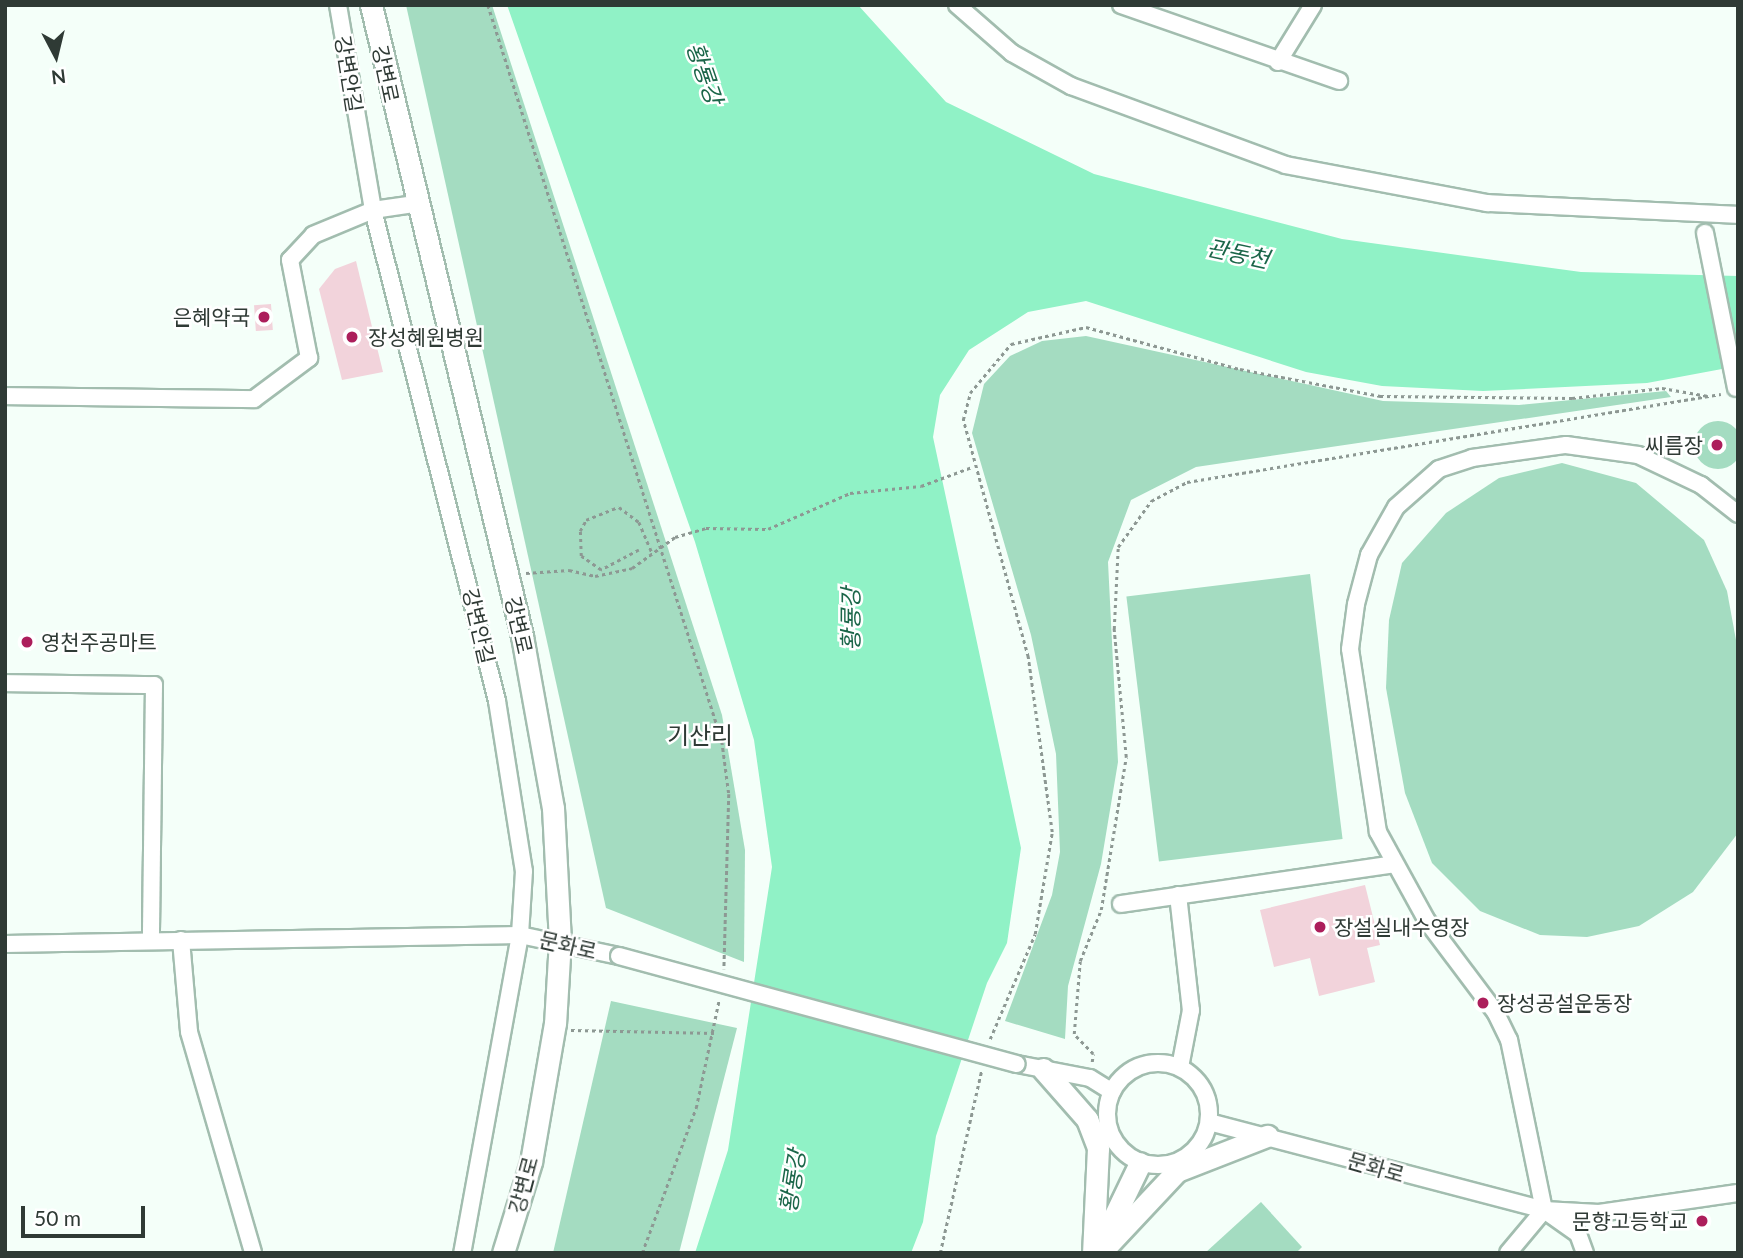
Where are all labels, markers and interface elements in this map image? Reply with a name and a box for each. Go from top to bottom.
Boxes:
north arrow [21,21,91,91]
street label: 강변안길 [331,34,367,114]
water label: 황룡강 [682,38,728,108]
street label: 강변로 [368,43,404,105]
text: N [50,65,67,90]
water label: 관동천 [1204,233,1272,273]
place label: 은혜약국 [173,304,250,330]
marker: 은혜약국 [256,309,272,325]
place label: 장성혜원병원 [368,324,484,350]
marker: 장성혜원병원 [342,327,362,347]
place label: 씨름장 [1645,432,1703,458]
marker: 씨름장 [1709,437,1725,453]
street label: 강변안길 [458,586,500,666]
water label: 황룡강 [836,587,864,651]
street label: 강변로 [500,594,538,656]
place label: 영천주공마트 [41,629,157,655]
marker: 영천주공마트 [19,634,35,650]
district label: 기산리 [667,721,733,749]
place label: 장설실내수영장 [1334,914,1469,940]
marker: 장설실내수영장 [1312,919,1328,935]
street label: 문화로 [537,926,599,964]
place label: 장성공설운동장 [1497,990,1632,1016]
marker: 장성공설운동장 [1475,995,1491,1011]
water label: 황룡강 [773,1147,811,1215]
street label: 문화로 [1345,1147,1407,1187]
street label: 강변로 [503,1154,543,1216]
scale bar [24,1192,149,1236]
text: 50 m [34,1205,81,1230]
place label: 문향고등학교 [1572,1208,1688,1234]
marker: 문향고등학교 [1694,1213,1710,1229]

